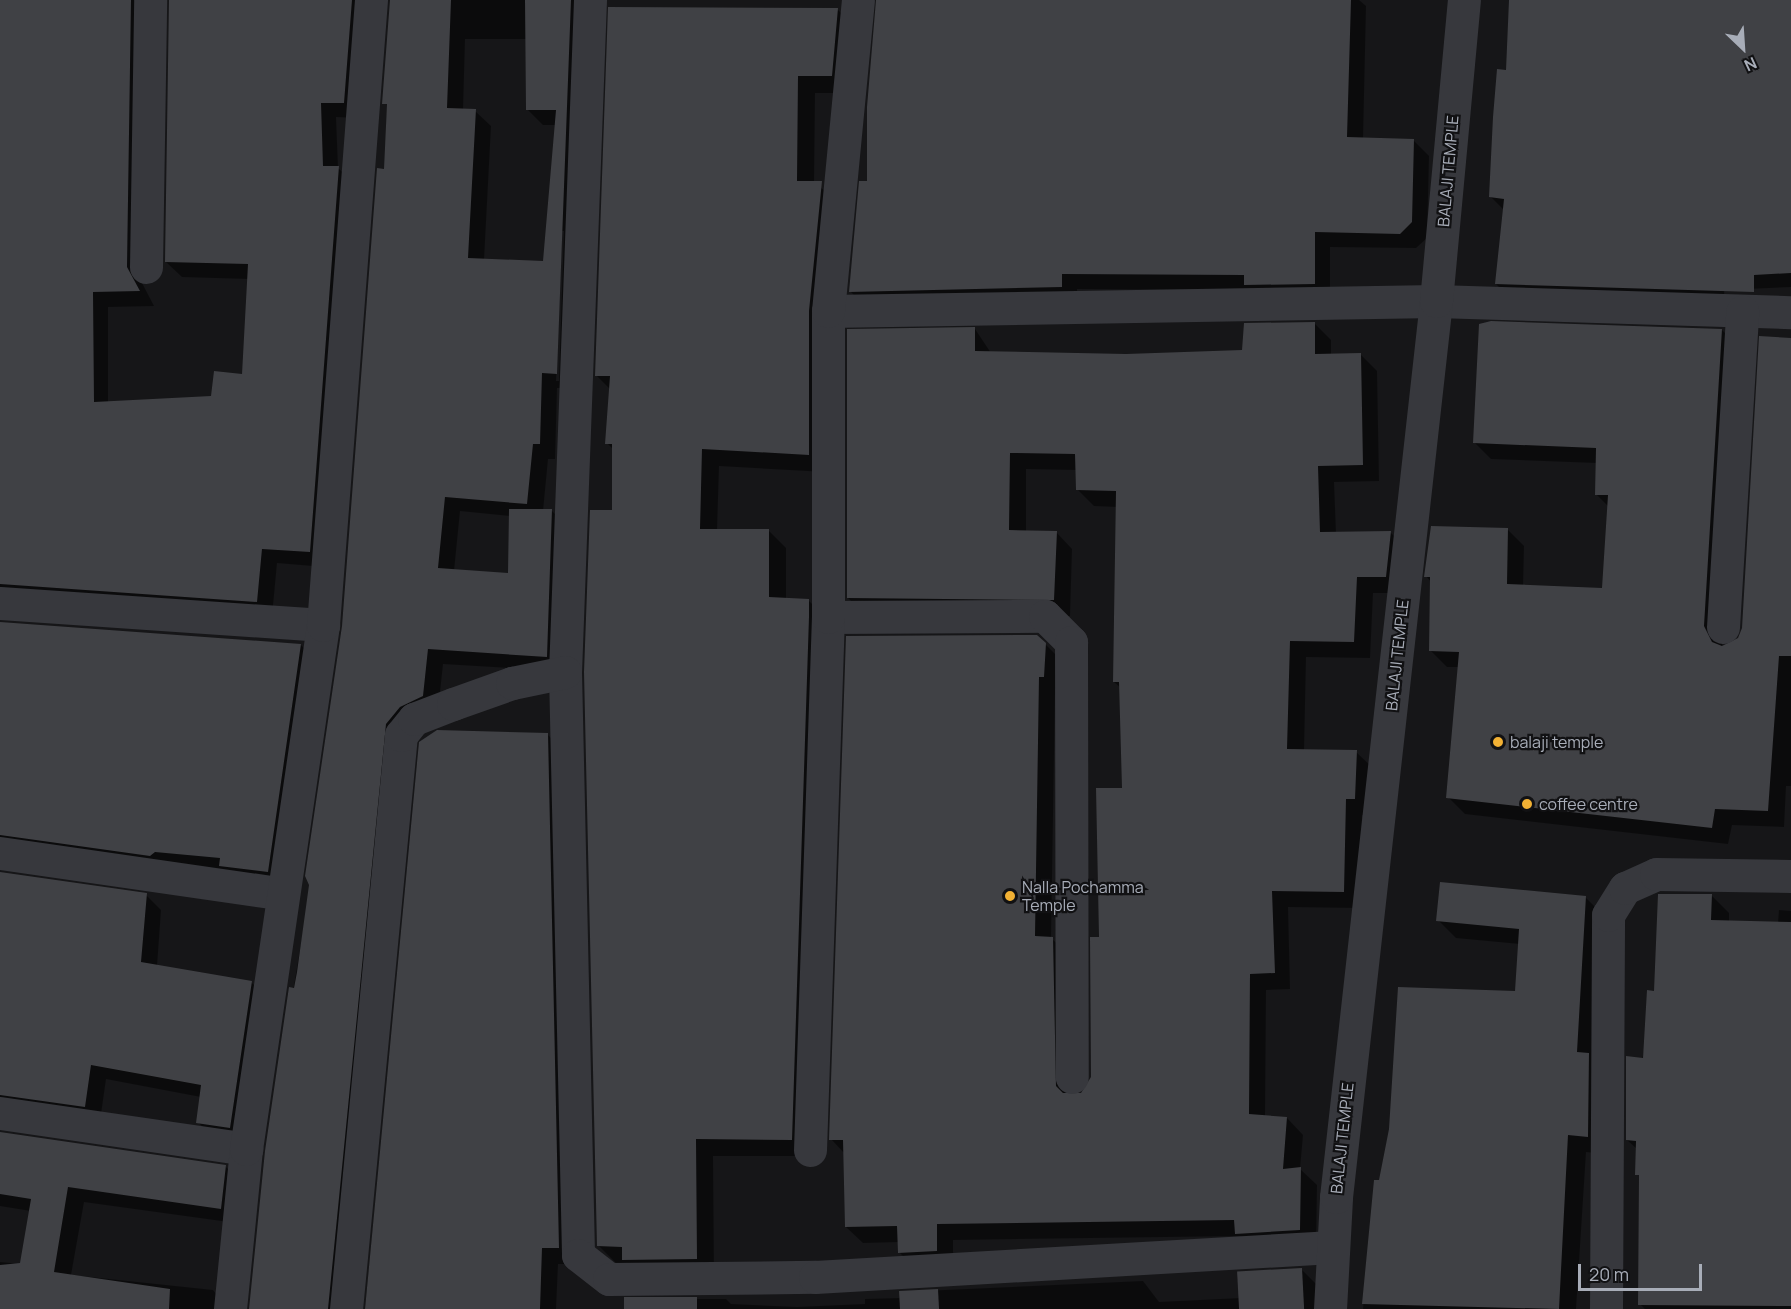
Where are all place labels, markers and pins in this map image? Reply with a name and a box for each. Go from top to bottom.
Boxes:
place label: balaji temple [1510,732,1603,752]
marker: balaji temple [1491,735,1505,749]
place label: coffee centre [1539,794,1638,814]
marker: coffee centre [1520,797,1534,811]
place label: Nalla Pochamma Temple [1022,877,1144,915]
marker: Nalla Pochamma Temple [1003,889,1017,903]

